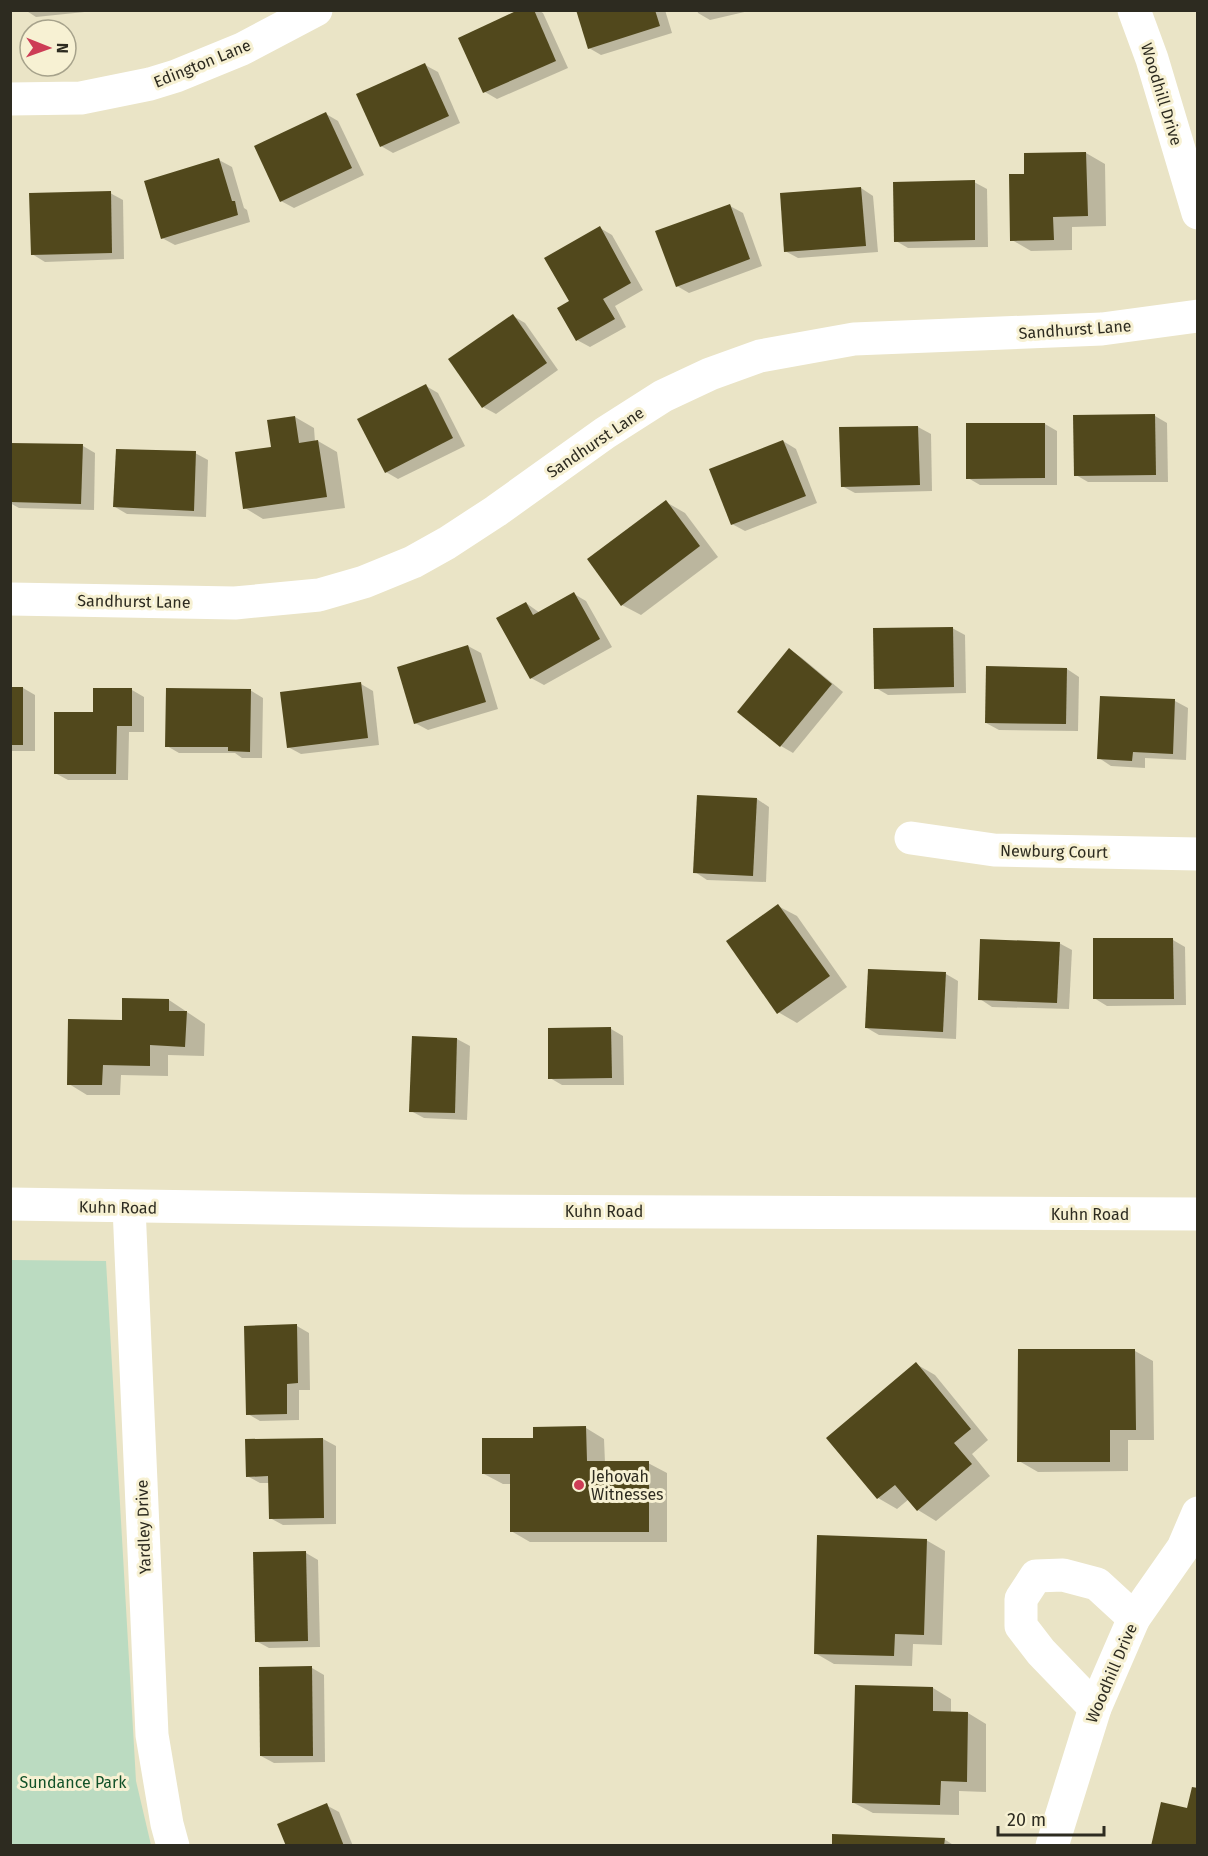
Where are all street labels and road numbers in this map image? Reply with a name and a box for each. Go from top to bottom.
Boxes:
street label: Edington Lane [151,35,254,92]
street label: Woodhill Drive [1137,41,1186,148]
street label: Sandhurst Lane [1018,316,1132,343]
street label: Sandhurst Lane [543,403,647,482]
street label: Sandhurst Lane [77,591,191,612]
street label: Newburg Court [1000,841,1108,862]
street label: Kuhn Road [79,1197,157,1218]
street label: Kuhn Road [565,1202,643,1221]
street label: Kuhn Road [1051,1205,1129,1224]
street label: Yardley Drive [132,1479,155,1574]
street label: Woodhill Drive [1082,1621,1141,1726]

